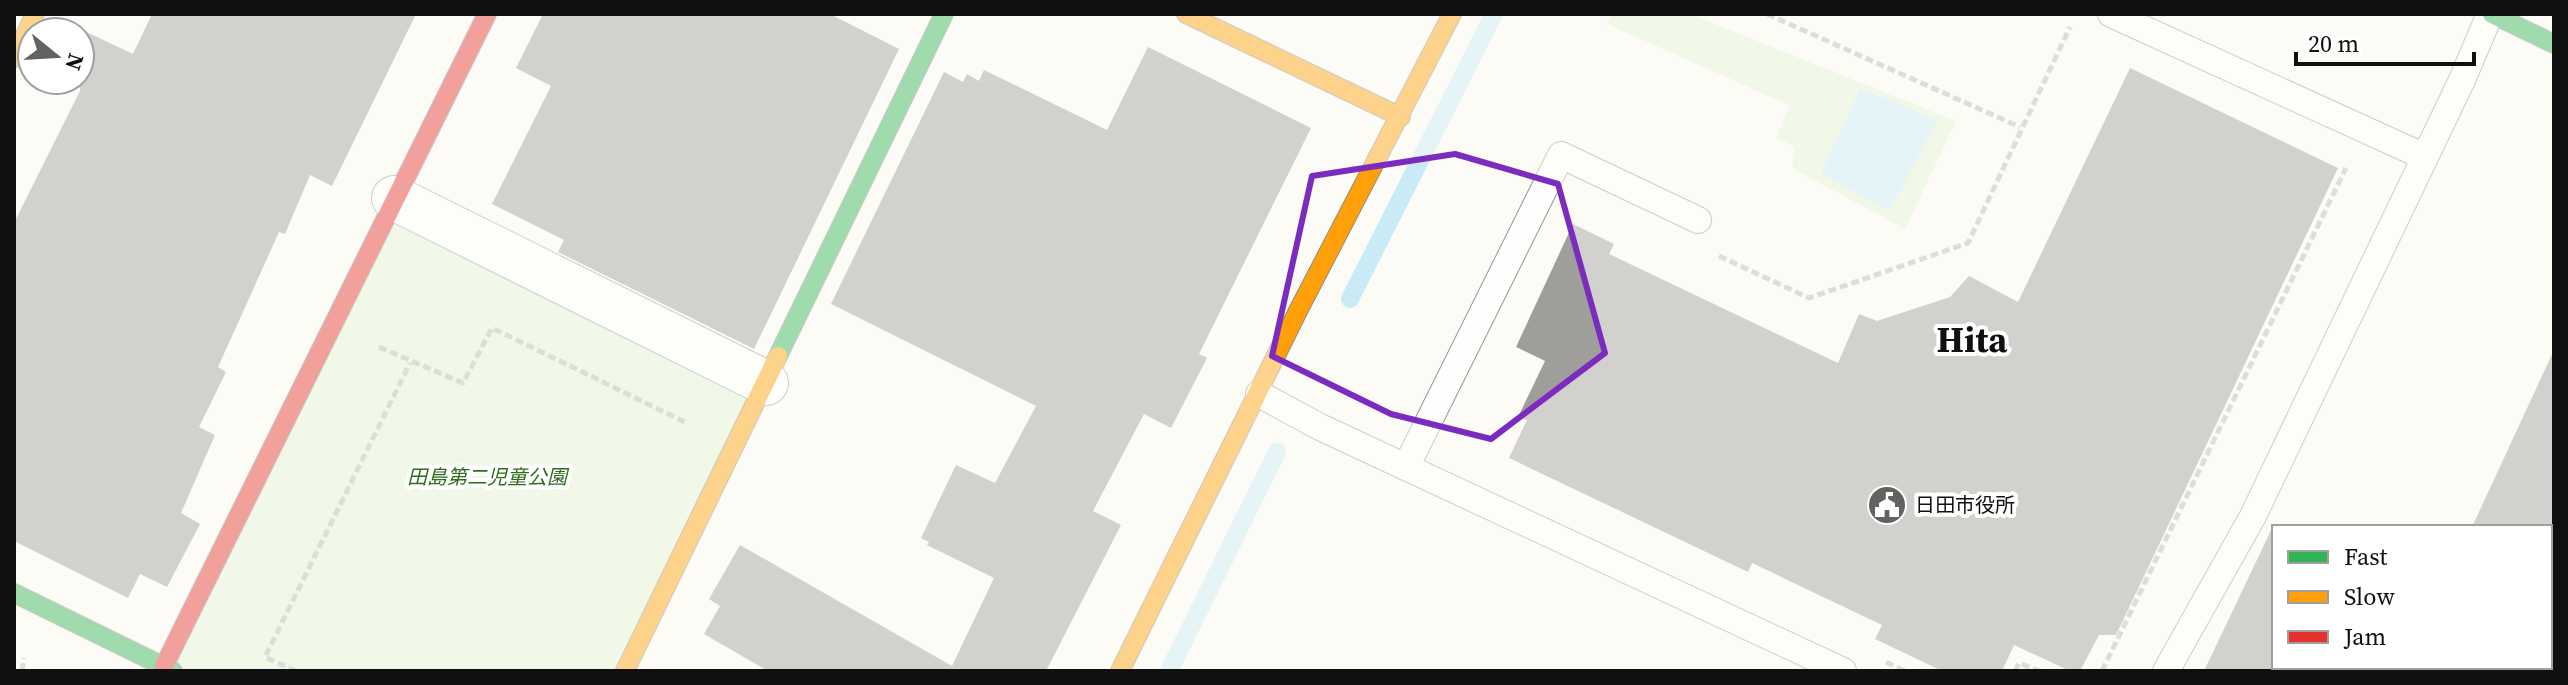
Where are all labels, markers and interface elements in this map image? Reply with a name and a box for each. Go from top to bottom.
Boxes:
north arrow [16,16,96,96]
scale bar [2296,16,2474,66]
text: 20 m [2308,27,2359,60]
text: N [58,50,92,74]
district label: Hita [1937,315,2008,364]
park label: 田島第二児童公園 [407,463,570,491]
public building icon: 日田市役所 [1866,484,1908,526]
place label: 日田市役所 [1915,491,2015,519]
legend [2272,525,2552,669]
text: Fast [2344,540,2388,573]
text: Slow [2344,580,2395,613]
text: Jam [2343,620,2386,653]

